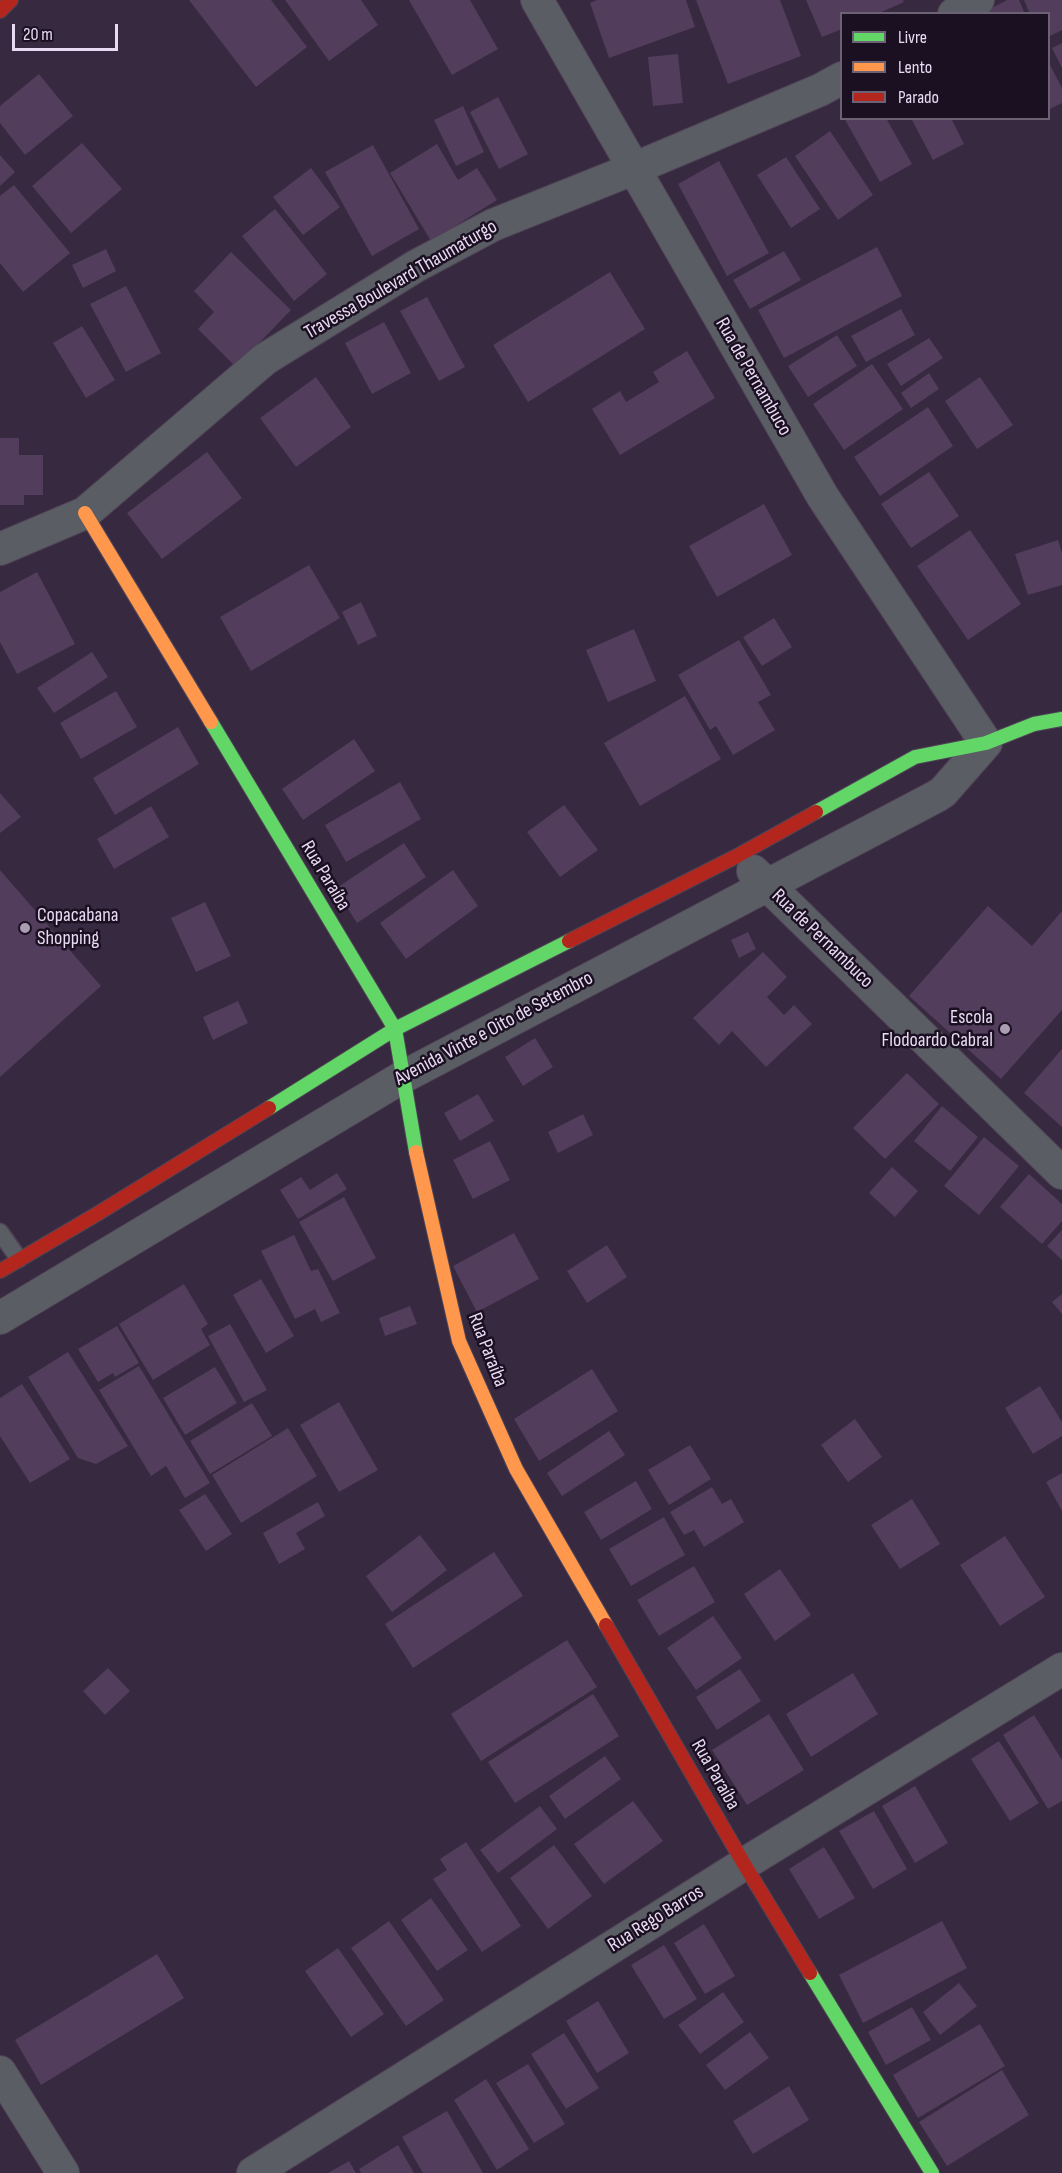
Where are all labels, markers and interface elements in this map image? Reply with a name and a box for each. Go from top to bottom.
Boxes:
scale bar [15,12,122,50]
legend [840,12,1050,120]
text: 20 m [23,24,53,45]
text: Livre [898,27,927,48]
text: Lento [898,57,932,78]
text: Parado [898,87,939,108]
street label: Travessa Boulevard Thaumaturgo [300,215,502,345]
street label: Rua de Pernambuco [710,314,796,440]
street label: Rua Paraíba [295,837,355,915]
street label: Rua de Pernambuco [766,884,878,994]
place label: Copacabana Shopping [37,904,118,951]
marker: Copacabana Shopping [18,921,32,935]
street label: Avenida Vinte e Oito de Setembro [391,966,597,1092]
place label: Escola Flodoardo Cabral [882,1006,993,1053]
marker: Escola Flodoardo Cabral [998,1022,1012,1036]
street label: Rua Paraíba [462,1310,512,1390]
street label: Rua Paraíba [685,1736,745,1814]
street label: Rua Rego Barros [604,1880,708,1958]

